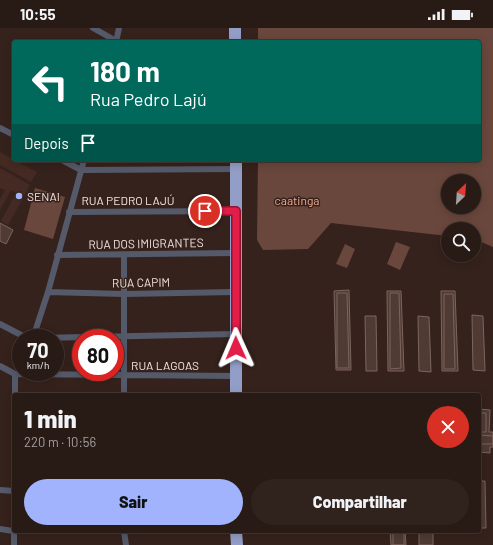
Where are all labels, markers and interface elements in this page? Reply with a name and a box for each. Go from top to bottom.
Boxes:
text: 10:55 [20,5,56,23]
text: 180 m [90,54,160,88]
icon: left [24,56,76,108]
text: Rua Pedro Lajú [90,88,207,110]
icon: arrive [77,132,99,154]
text: Depois [24,134,69,152]
north arrow [441,174,481,214]
map controls [441,174,481,262]
place label: SENAI [27,189,60,203]
marker: SENAI [14,191,24,201]
street label: RUA PEDRO LAJÚ [81,193,175,207]
park label: caatinga [275,193,319,207]
pin [188,194,222,228]
icon: arrive [194,200,216,222]
button: search [441,222,481,262]
street label: RUA DOS IMIGRANTES [88,235,204,251]
street label: RUA CAPIM [112,274,170,290]
position arrow [215,327,257,369]
speed limit sign: 80 [72,329,124,381]
text: 70 [27,338,49,362]
street label: RUA LAGOAS [131,358,199,372]
text: km/h [27,359,49,371]
text: 1 min [24,404,77,433]
button: close [427,406,469,448]
text: 220 m · 10:56 [24,434,96,450]
button: Sair [24,479,243,525]
button: Compartilhar [251,479,469,525]

